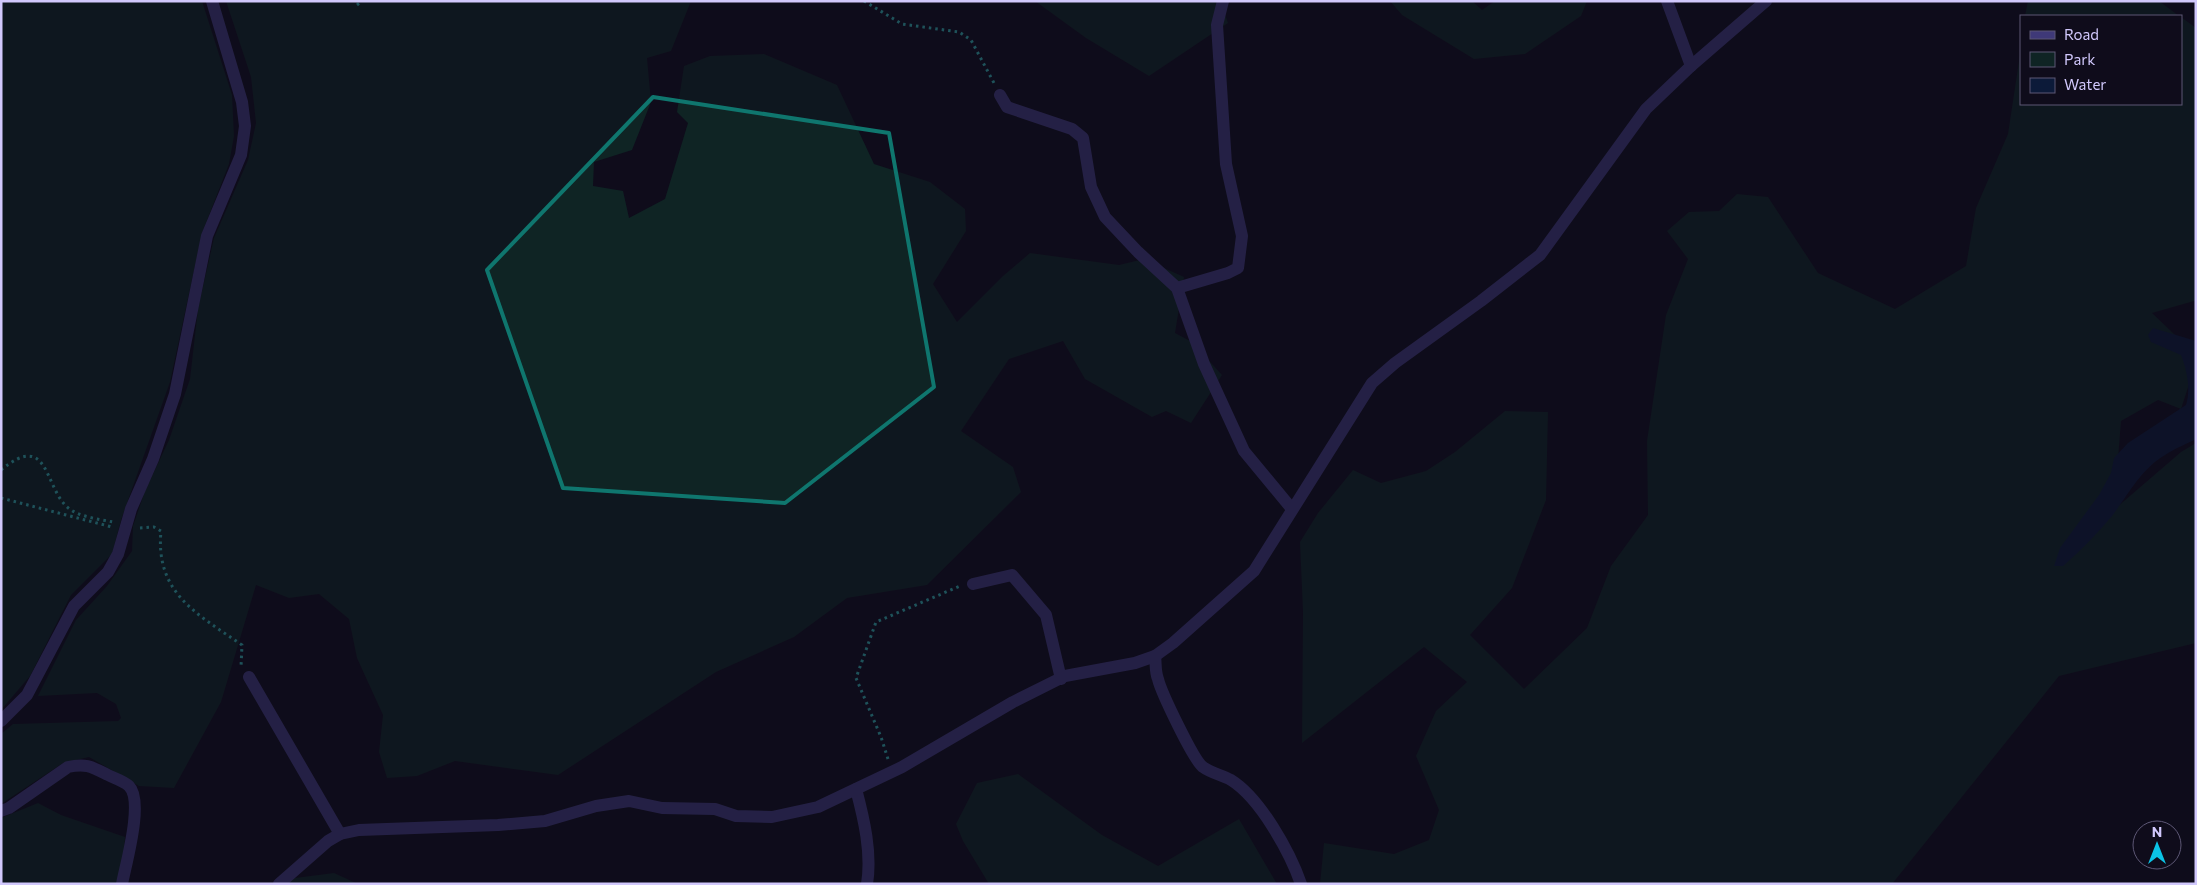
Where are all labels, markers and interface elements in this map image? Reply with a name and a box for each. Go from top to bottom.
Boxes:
legend [2020,15,2182,105]
text: Road [2064,25,2099,43]
text: Park [2064,50,2095,68]
text: Water [2064,75,2106,93]
north arrow [2132,820,2182,870]
text: N [2152,823,2162,840]

